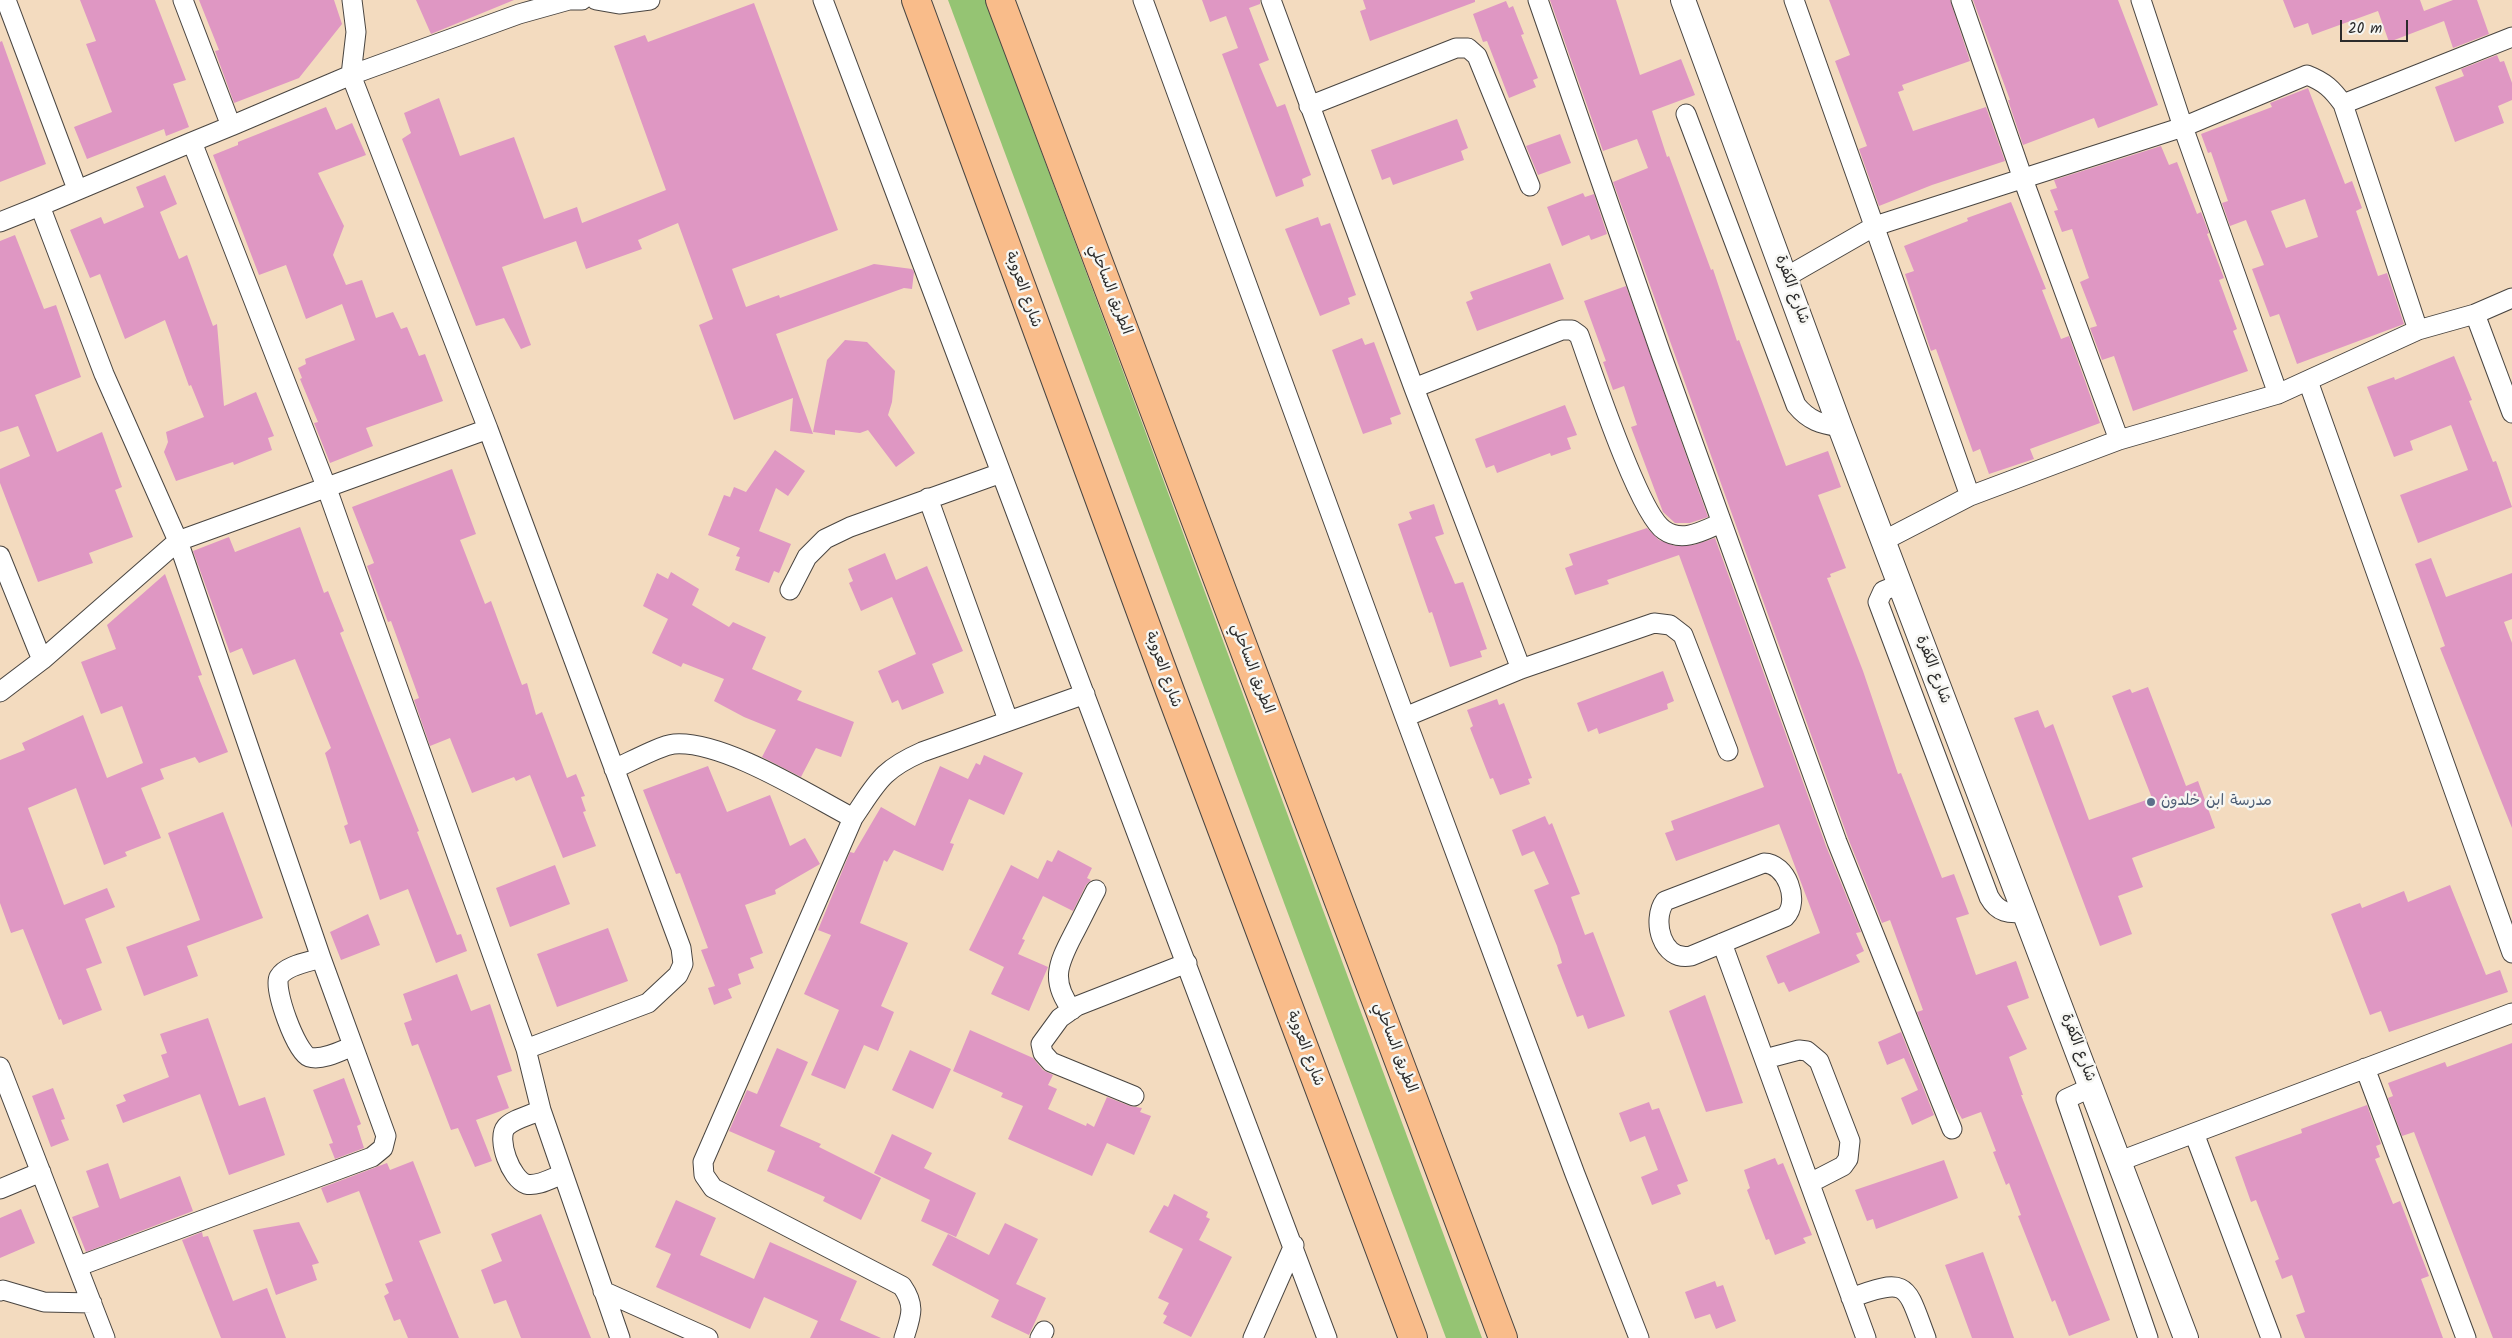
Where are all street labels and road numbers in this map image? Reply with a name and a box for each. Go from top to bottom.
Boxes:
street label: الطريق الساحلي [1084,242,1134,338]
street label: شارع العروبة [1000,250,1044,330]
street label: شارع الكفرة [1770,253,1812,327]
street label: الطريق الساحلي [1226,621,1276,717]
street label: شارع العروبة [1140,630,1184,710]
street label: شارع الكفرة [1911,633,1953,707]
street label: الطريق الساحلي [1369,1000,1419,1096]
street label: شارع العروبة [1281,1009,1327,1089]
street label: شارع الكفرة [2056,1011,2098,1085]

